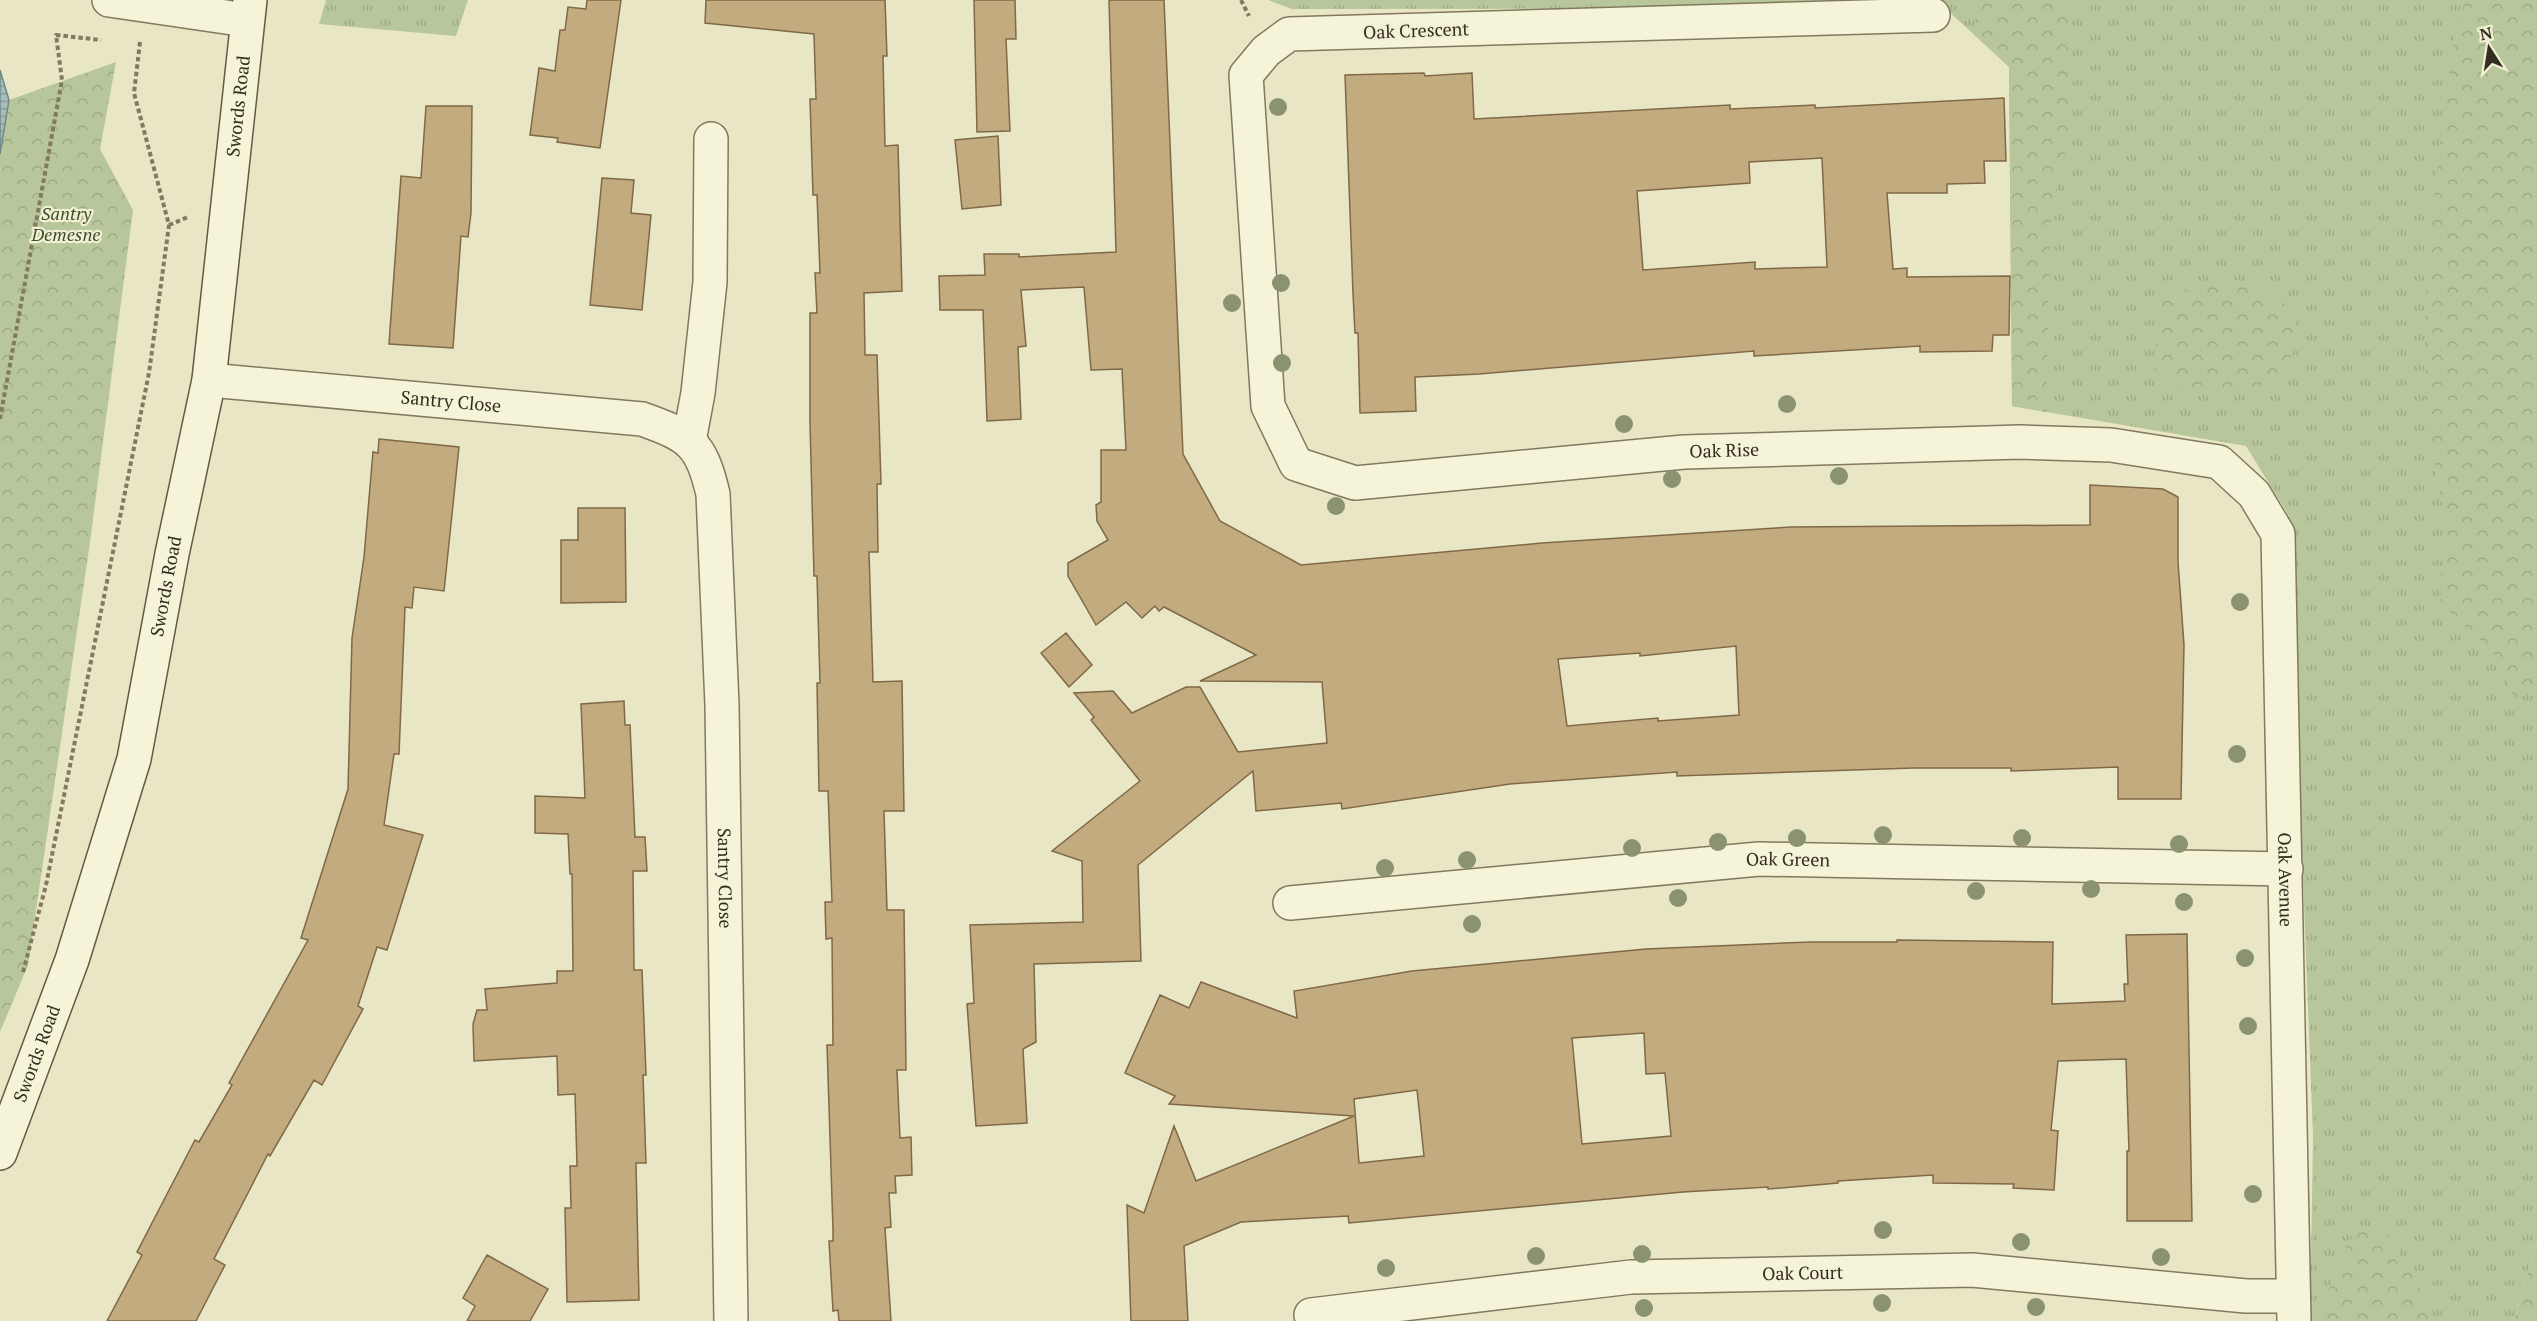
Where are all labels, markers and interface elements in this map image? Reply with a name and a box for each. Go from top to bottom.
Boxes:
street label: Oak Crescent [1363,16,1470,44]
north arrow [2459,18,2519,78]
text: N [2478,21,2494,45]
street label: Swords Road [220,54,255,158]
park label: Santry Demesne [30,201,101,246]
street label: Santry Close [400,384,502,417]
street label: Oak Rise [1689,437,1760,463]
street label: Swords Road [144,534,187,638]
street label: Santry Close [713,828,738,929]
street label: Oak Avenue [2273,832,2299,927]
street label: Oak Green [1745,846,1831,871]
street label: Swords Road [7,1001,65,1105]
street label: Oak Court [1762,1260,1844,1285]

